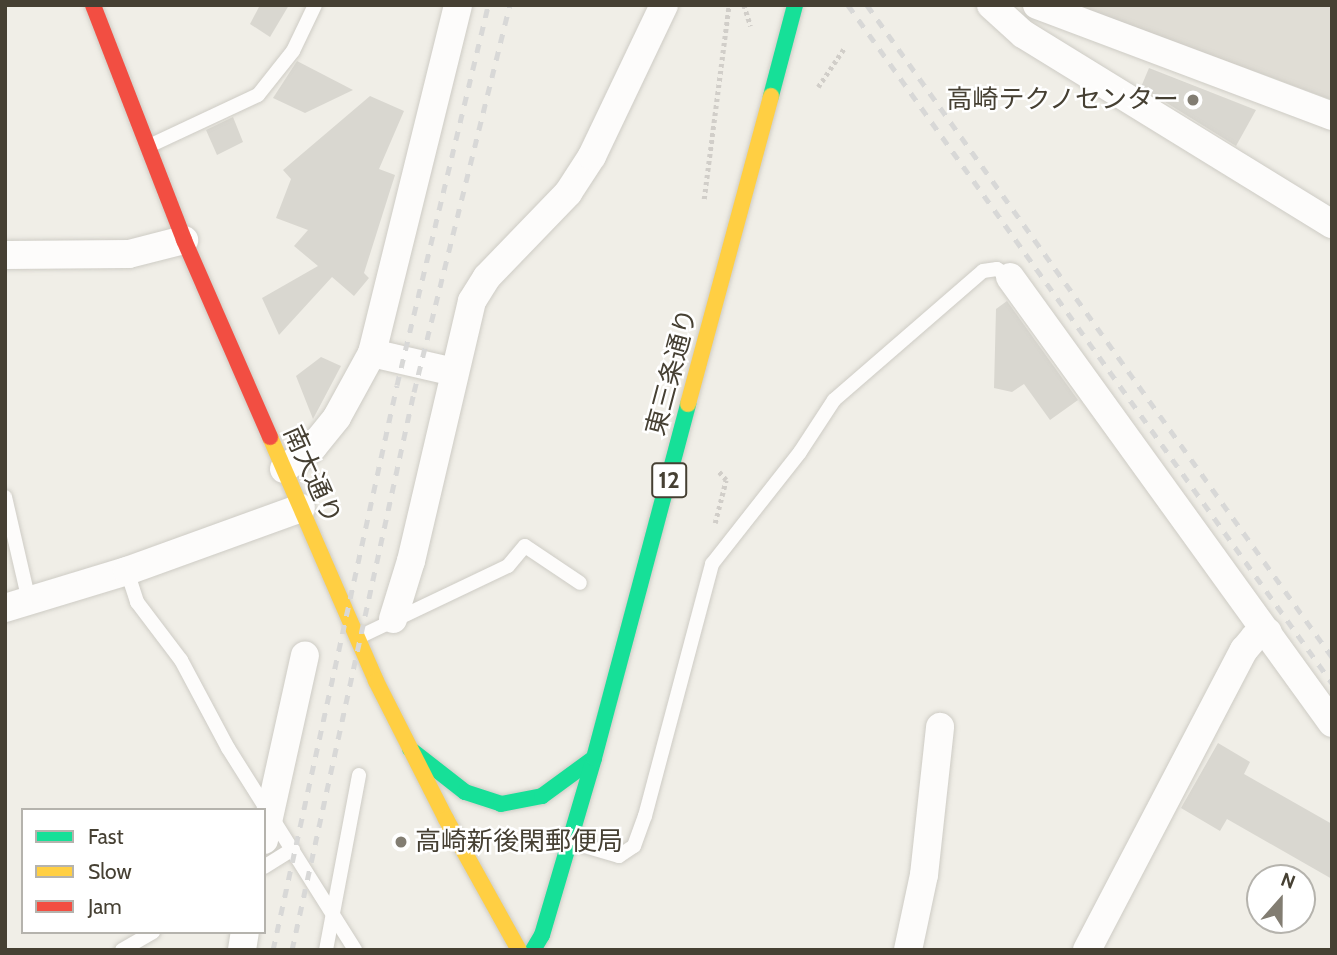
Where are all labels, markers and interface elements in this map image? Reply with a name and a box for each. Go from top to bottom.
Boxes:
place label: 高崎テクノセンター [945,84,1179,116]
marker: 高崎テクノセンター [1185,92,1201,108]
street label: 東三条通り [640,305,704,439]
street label: 南大通り [277,421,347,529]
road number: 12 [650,460,688,500]
legend [21,808,266,934]
text: Fast [88,824,124,849]
place label: 高崎新後閑郵便局 [415,826,623,858]
marker: 高崎新後閑郵便局 [393,834,409,850]
text: Slow [88,859,132,884]
north arrow [1246,864,1316,934]
text: N [1278,868,1298,894]
text: Jam [88,894,122,919]

